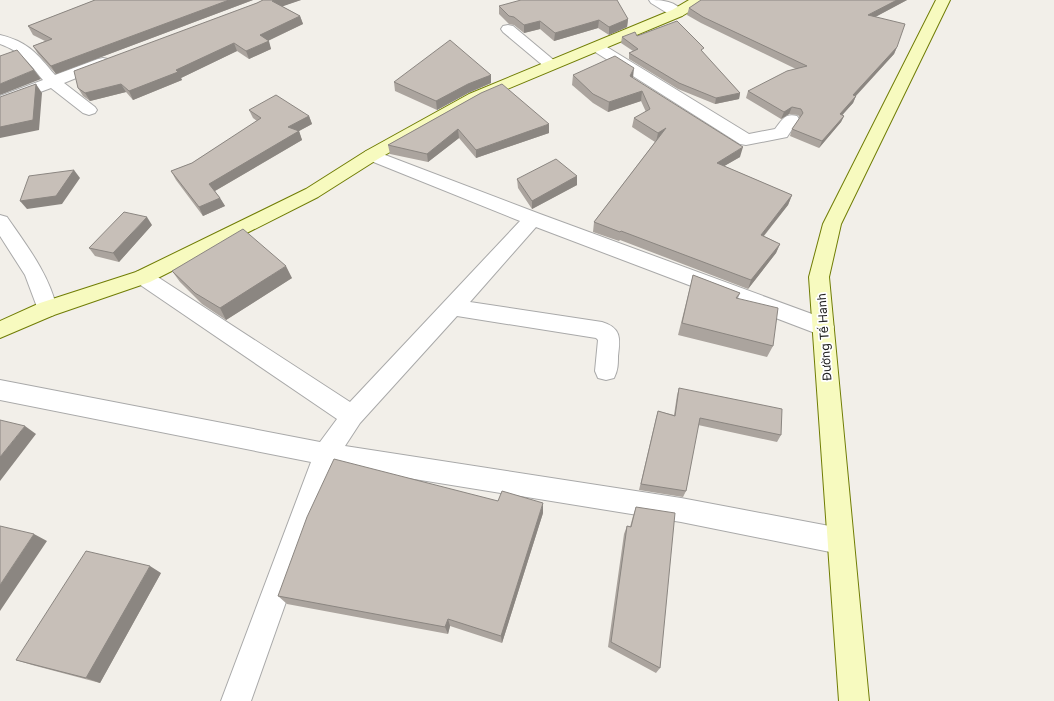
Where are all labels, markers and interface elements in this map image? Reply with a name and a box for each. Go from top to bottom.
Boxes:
street label: Đường Tế Hanh [813,293,835,381]

